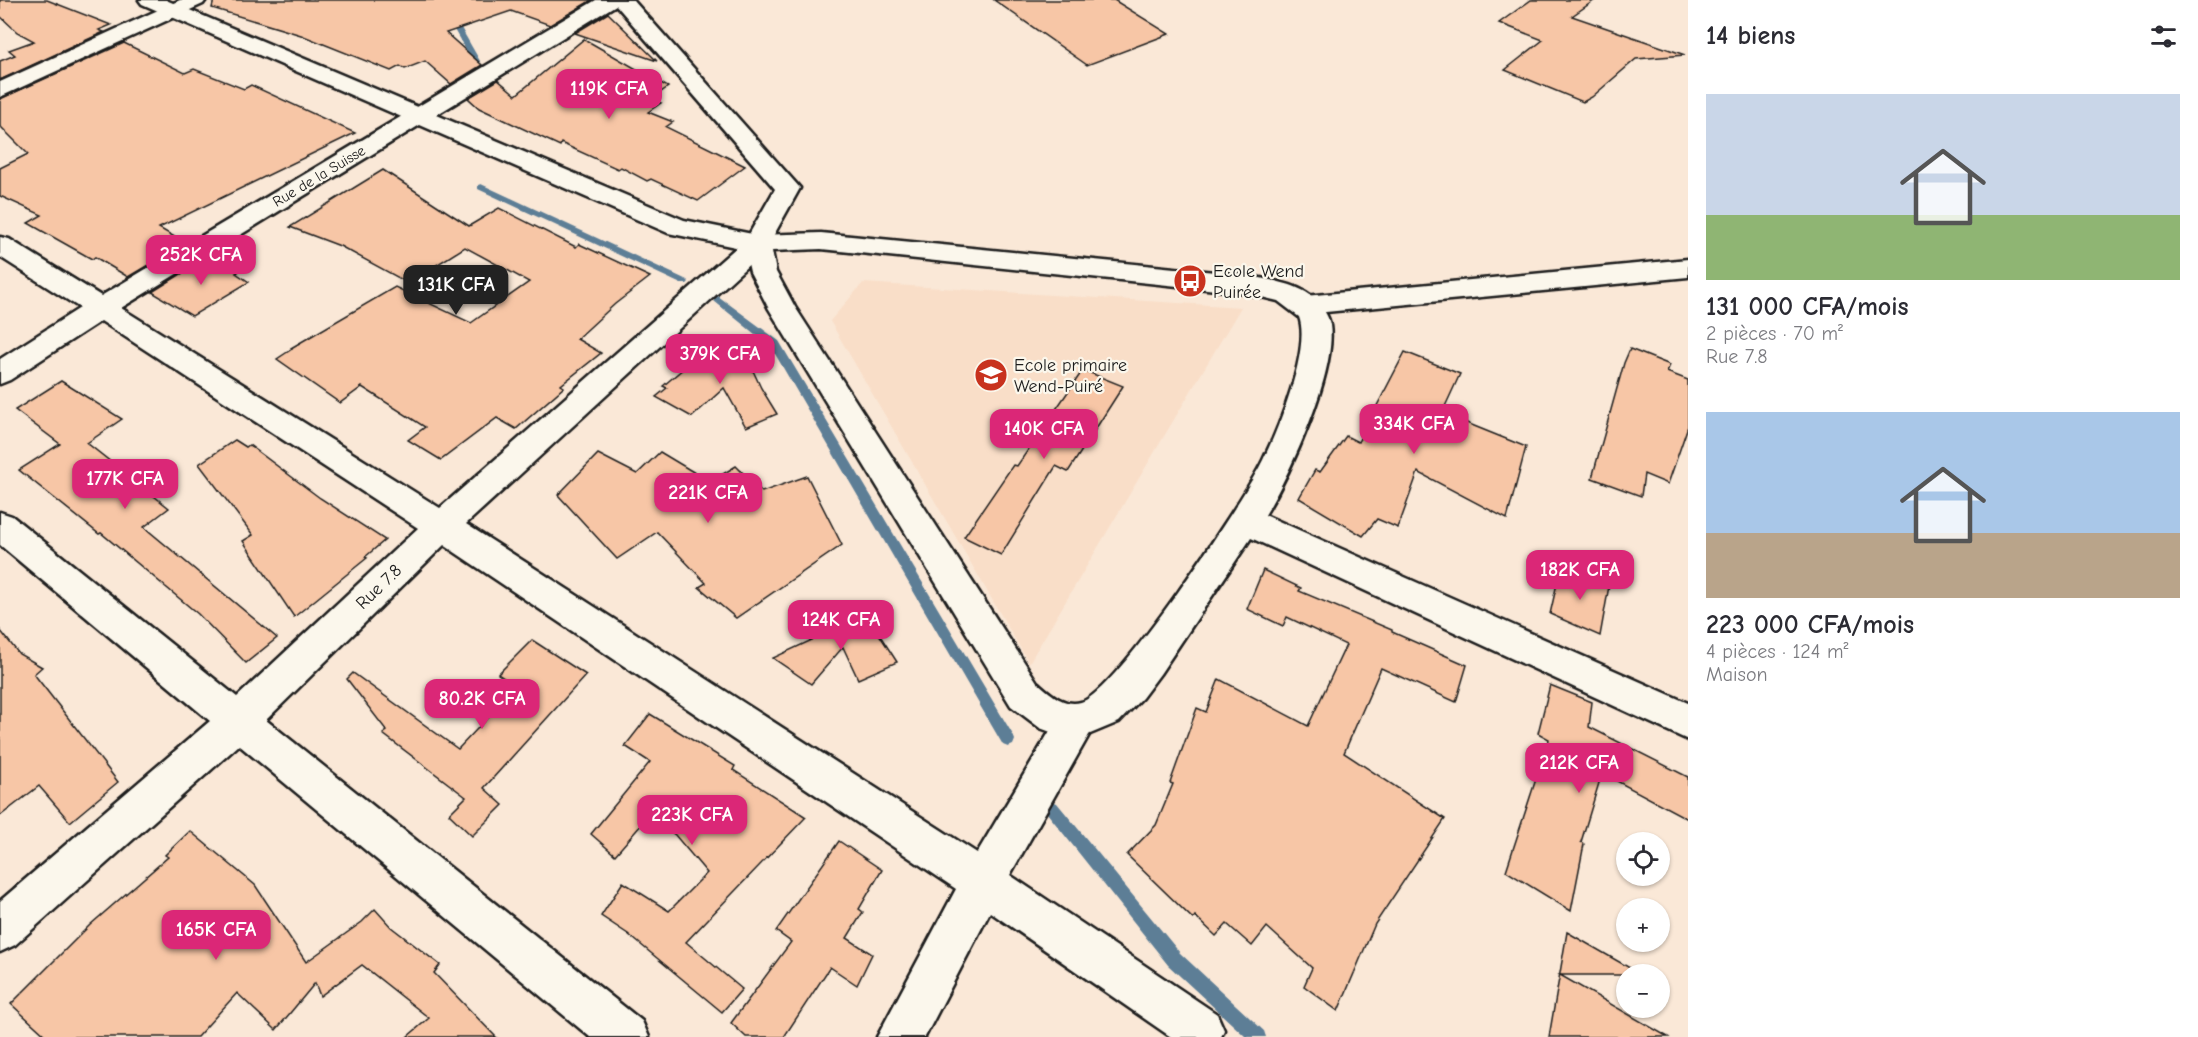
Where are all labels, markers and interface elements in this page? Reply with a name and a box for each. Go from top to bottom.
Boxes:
icon: filters [2147,20,2180,53]
text: 14 biens [1706,21,1795,51]
pin: 119K CFA [547,69,671,120]
text: 119K CFA [570,77,648,100]
icon: home [1889,133,1997,241]
street label: Rue de la Suisse [269,141,369,211]
pin: 252K CFA [139,235,263,286]
text: 252K CFA [160,243,242,266]
place label: Ecole Wend Puirée [1213,261,1304,303]
bus stop icon: Ecole Wend Puirée [1172,263,1208,299]
pin: 131K CFA [394,265,518,316]
text: 131K CFA [417,273,495,296]
text: 131 000 CFA/mois [1706,292,1909,322]
text: 2 pièces · 70 m² [1706,322,1843,345]
pin: 379K CFA [658,334,782,385]
text: 379K CFA [680,342,760,365]
text: Rue 7.8 [1706,345,1768,368]
place label: Ecole primaire Wend-Puiré [1014,355,1127,397]
school or university icon: Ecole primaire Wend-Puiré [973,357,1009,393]
pin: 334K CFA [1352,404,1476,455]
pin: 140K CFA [982,409,1106,460]
text: 334K CFA [1374,412,1454,435]
text: 140K CFA [1004,417,1084,440]
icon: home [1889,451,1997,559]
pin: 177K CFA [63,459,187,510]
text: 177K CFA [86,467,164,490]
pin: 221K CFA [646,473,770,524]
text: 221K CFA [668,481,748,504]
pin: 182K CFA [1518,550,1642,601]
text: 182K CFA [1540,558,1620,581]
street label: Rue 7.8 [352,560,406,614]
pin: 124K CFA [779,600,903,651]
text: 124K CFA [802,608,880,631]
text: 223 000 CFA/mois [1706,610,1914,640]
text: 4 pièces · 124 m² [1706,640,1849,663]
text: Maison [1706,663,1768,686]
pin: 80.2K CFA [413,679,551,730]
text: 80.2K CFA [438,687,526,710]
pin: 212K CFA [1517,743,1641,794]
text: 212K CFA [1539,751,1619,774]
pin: 223K CFA [630,795,754,846]
text: 223K CFA [651,803,733,826]
map controls [1616,832,1670,1018]
button: locate [1616,832,1670,886]
button: + [1616,898,1670,952]
pin: 165K CFA [154,910,278,961]
text: 165K CFA [176,918,256,941]
button: − [1616,964,1670,1018]

